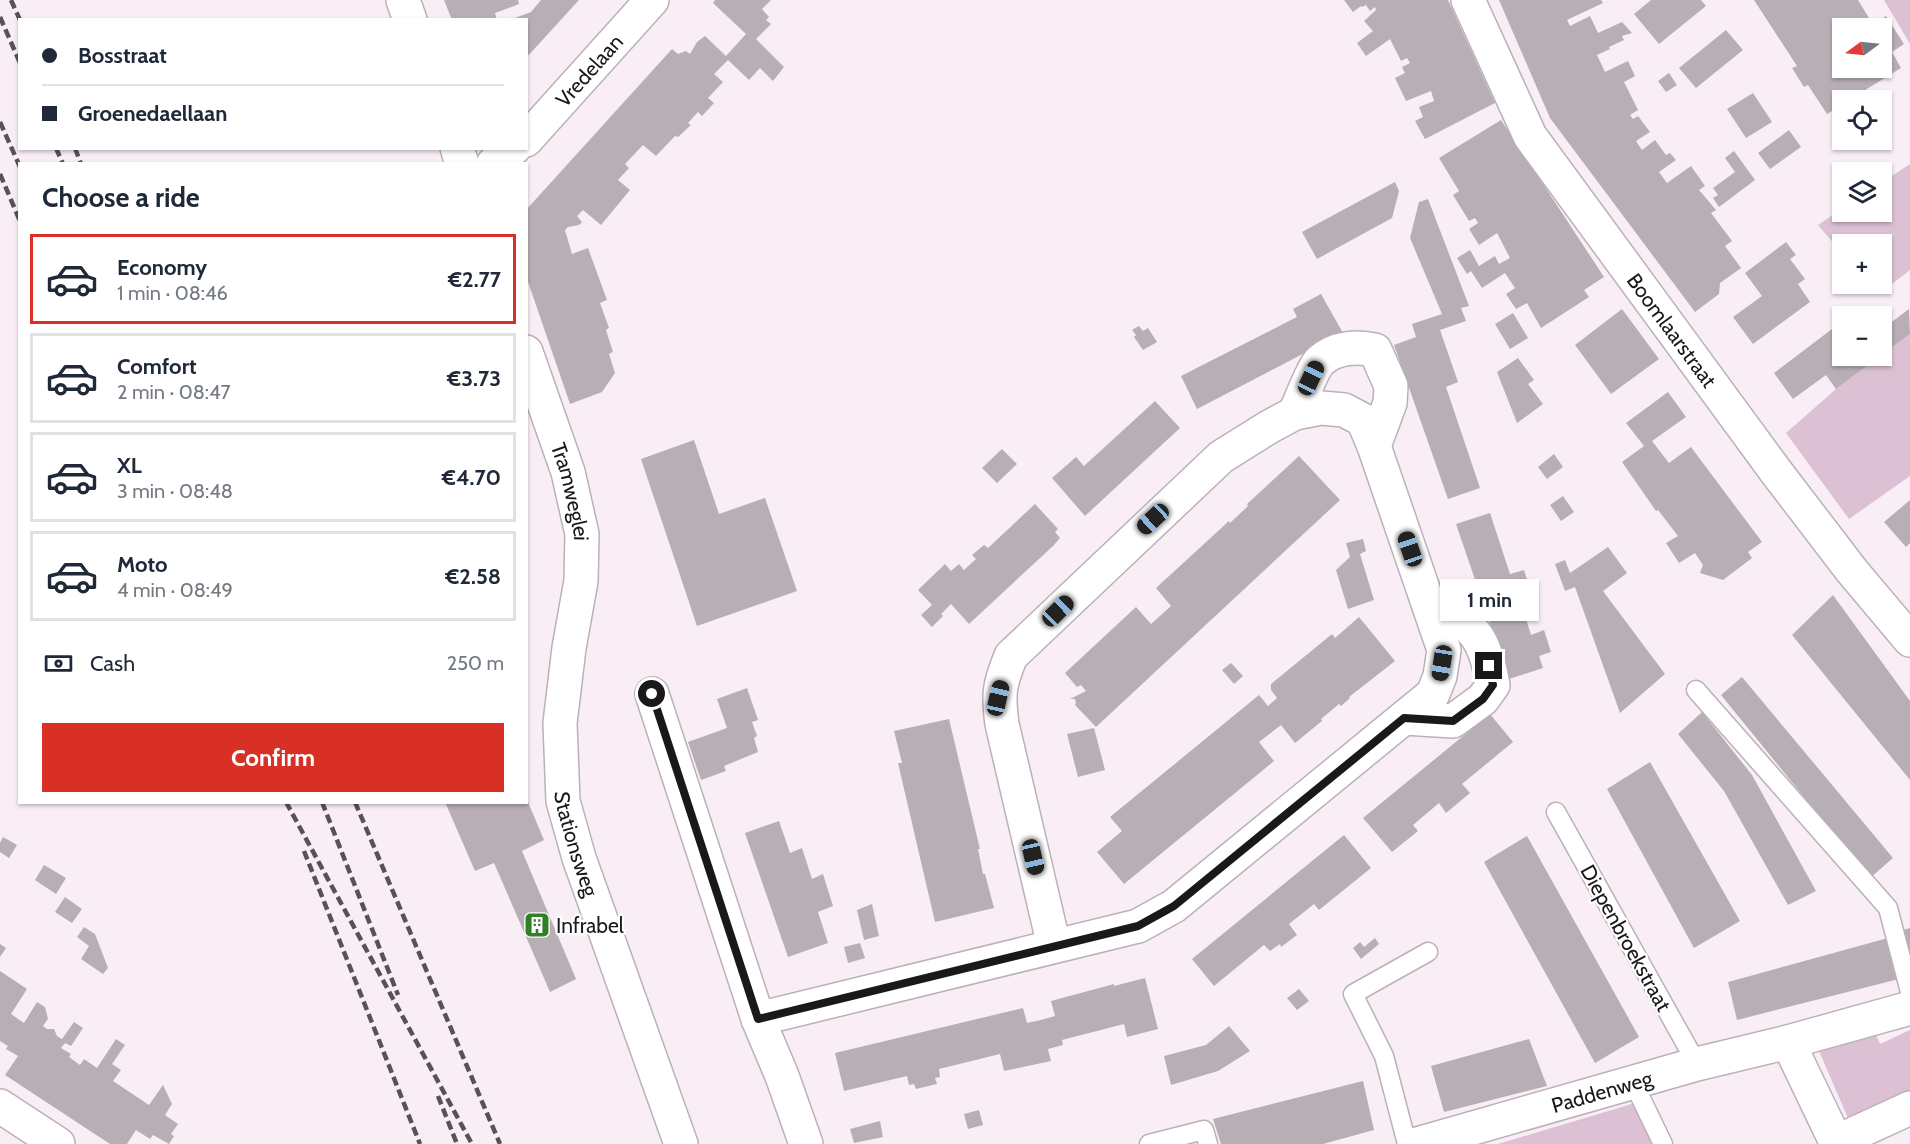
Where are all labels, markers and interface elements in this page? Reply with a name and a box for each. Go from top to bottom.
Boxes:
north arrow [1832,18,1892,78]
map controls [1832,18,1892,366]
street label: Vredelaan [550,29,628,111]
text: Bosstraat [78,42,167,69]
button: locate [1832,90,1892,150]
text: Groenedaellaan [78,100,227,127]
button: layers [1832,162,1892,222]
text: Choose a ride [42,181,200,214]
button: + [1832,234,1892,294]
icon: car [45,252,99,306]
text: Economy [117,254,207,281]
text: €2.77 [448,266,501,293]
street label: Boomlaarstraat [1622,268,1722,392]
text: 1 min · 08:46 [117,281,228,305]
button: − [1832,306,1892,366]
icon: car [45,351,99,405]
text: Comfort [117,353,196,380]
car [1295,358,1327,398]
text: €3.73 [447,365,501,392]
text: 2 min · 08:47 [117,380,231,404]
street label: Tramweglei [546,439,595,541]
icon: car [45,450,99,504]
text: XL [117,452,142,479]
text: €4.70 [442,464,501,491]
text: 3 min · 08:48 [117,479,233,503]
car [1134,500,1172,538]
car [1396,529,1424,569]
icon: car [45,549,99,603]
text: Moto [117,551,168,578]
text: €2.58 [445,563,501,590]
text: 4 min · 08:49 [117,578,233,602]
callout: 1 min [1440,579,1538,621]
text: 1 min [1467,588,1512,612]
car [1039,592,1077,630]
car [1430,644,1454,682]
icon: cash [42,647,75,680]
text: Cash [90,650,135,677]
text: 250 m [447,651,504,675]
route end [1475,652,1502,679]
car [985,678,1011,718]
route start [638,680,665,707]
button: Confirm [42,723,504,792]
street label: Stationsweg [550,791,604,900]
car [1020,837,1046,877]
street label: Diepenbroekstraat [1575,860,1677,1016]
building icon: Infrabel [522,910,552,940]
place label: Infrabel [556,913,624,938]
street label: Paddenweg [1548,1065,1655,1118]

